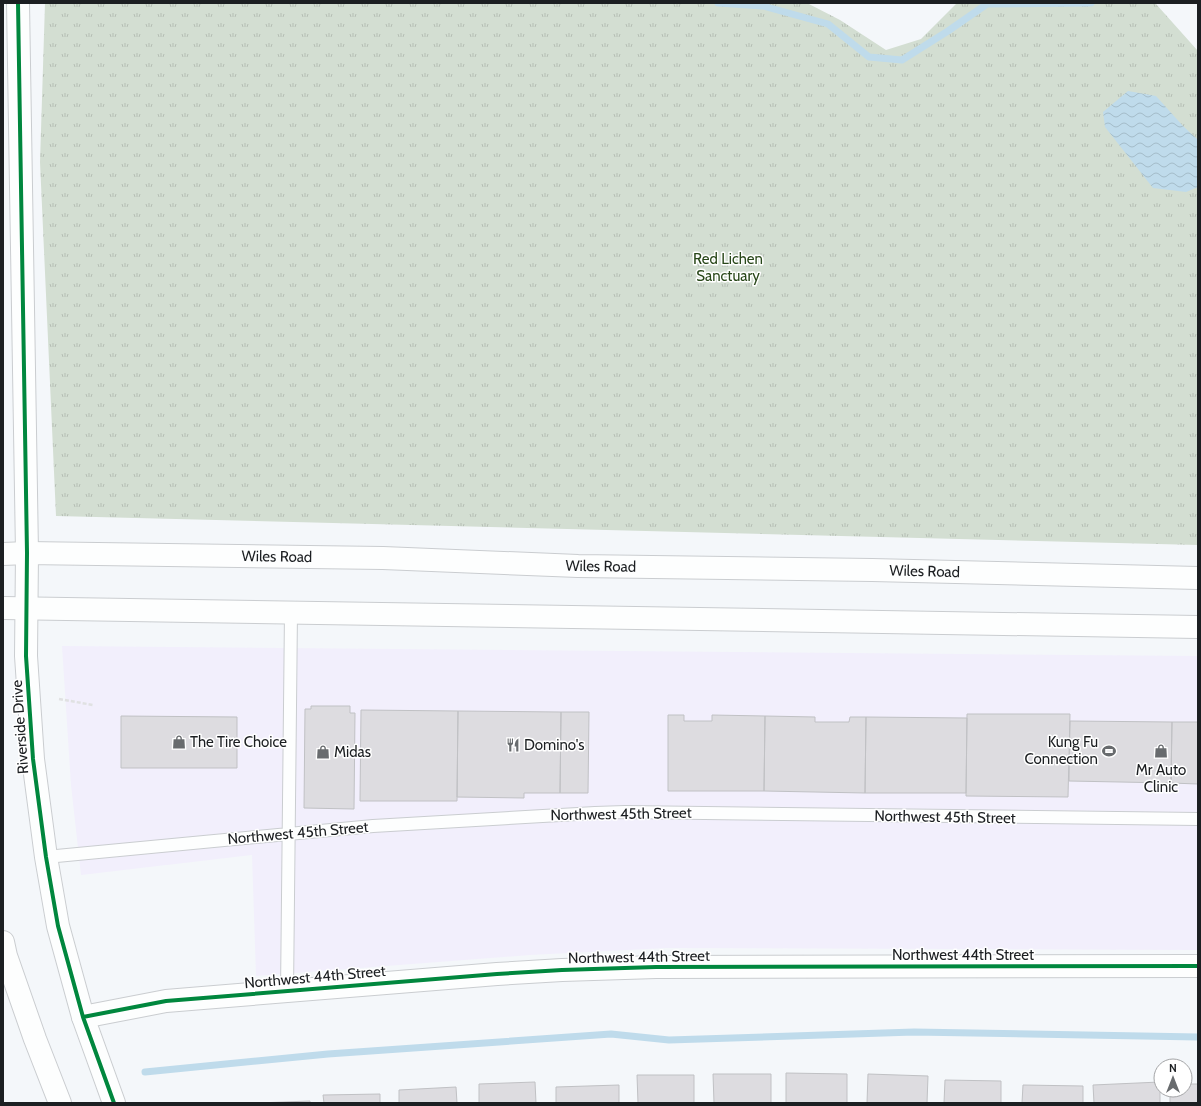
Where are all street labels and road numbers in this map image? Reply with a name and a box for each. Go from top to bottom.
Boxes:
street label: Wiles Road [242,547,312,566]
street label: Wiles Road [565,556,636,576]
street label: Wiles Road [889,561,960,581]
street label: Riverside Drive [8,679,32,775]
street label: Northwest 45th Street [550,804,692,824]
street label: Northwest 45th Street [874,807,1016,827]
street label: Northwest 45th Street [227,818,369,848]
street label: Northwest 44th Street [892,946,1034,964]
street label: Northwest 44th Street [568,947,710,967]
street label: Northwest 44th Street [243,962,387,992]

